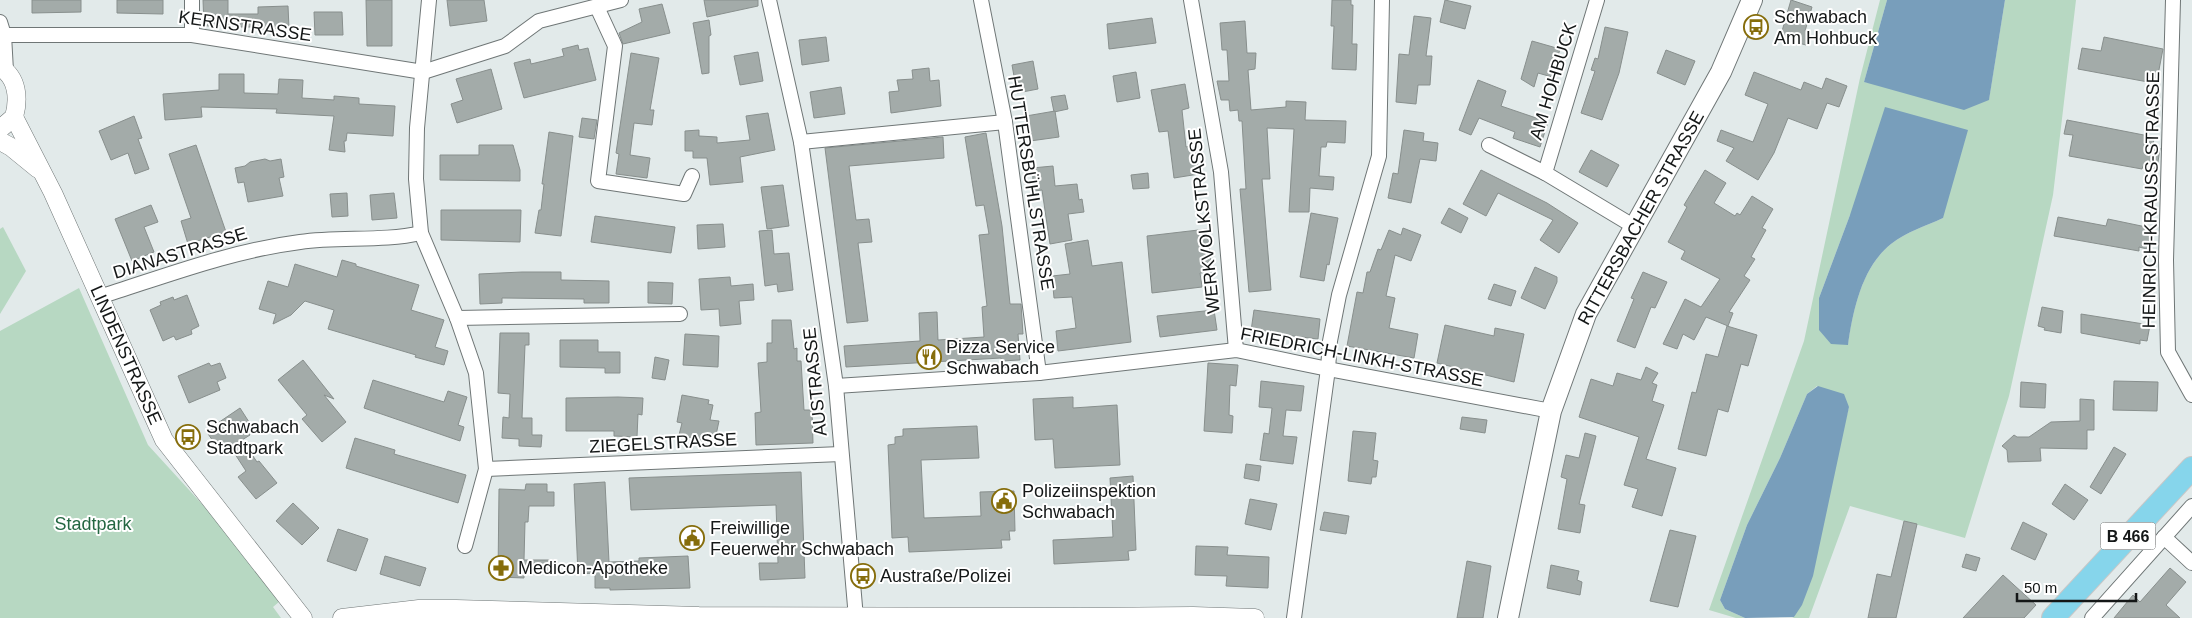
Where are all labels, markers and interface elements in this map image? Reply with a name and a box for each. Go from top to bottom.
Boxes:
street label: KERNSTRASSE [177,7,313,45]
place label: Schwabach Am Hohbuck [1774,7,1878,48]
bus stop icon: Schwabach Am Hohbuck [1743,14,1769,40]
street label: AM HOHBUCK [1526,20,1580,142]
street label: HEINRICH-KRAUSS-STRASSE [2139,71,2163,329]
street label: HUTTERSBÜHLSTRASSE [1004,74,1058,292]
street label: RITTERSBACHER STRASSE [1574,108,1708,328]
street label: WERKVOLKSTRASSE [1184,127,1224,315]
street label: DIANASTRASSE [111,223,249,283]
street label: LINDENSTRASSE [86,282,166,428]
street label: FRIEDRICH-LINKH-STRASSE [1239,324,1485,390]
street label: AUSTRASSE [799,327,831,437]
place label: Pizza Service Schwabach [946,337,1055,378]
restaurant icon: Pizza Service Schwabach [916,344,942,370]
place label: Schwabach Stadtpark [206,417,299,458]
bus stop icon: Schwabach Stadtpark [175,424,201,450]
street label: ZIEGELSTRASSE [589,429,737,457]
place label: Polizeiinspektion Schwabach [1022,481,1156,522]
public building icon: Polizeiinspektion Schwabach [991,488,1017,514]
park label: Stadtpark [54,514,133,534]
place label: Freiwillige Feuerwehr Schwabach [710,518,894,559]
road number: B 466 [2100,522,2156,550]
public building icon: Freiwillige Feuerwehr Schwabach [679,525,705,551]
pharmacy icon: Medicon-Apotheke [488,555,514,581]
place label: Medicon-Apotheke [518,558,668,578]
bus stop icon: Austraße/Polizei [850,563,876,589]
place label: Austraße/Polizei [880,566,1011,586]
scale bar [2017,570,2136,602]
text: 50 m [2024,579,2057,596]

